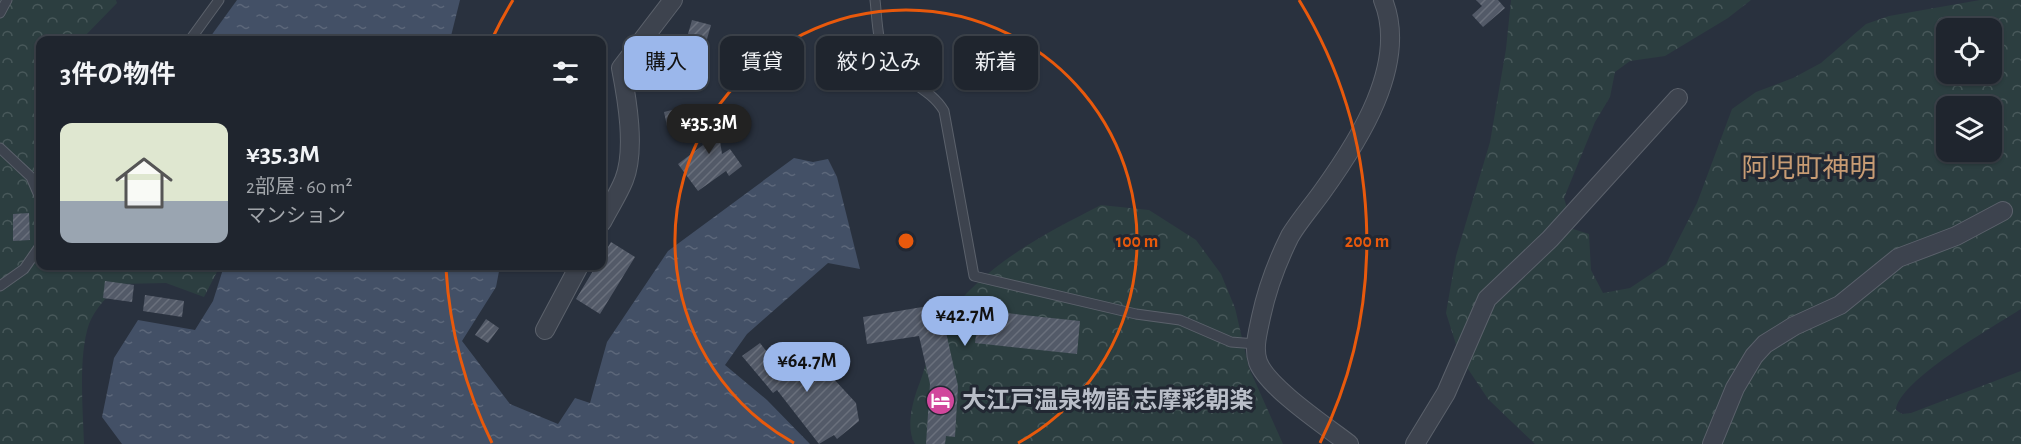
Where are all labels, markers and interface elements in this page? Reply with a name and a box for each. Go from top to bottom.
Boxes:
map controls [1936,18,2002,162]
button: locate [1936,18,2002,84]
chip: 購入 [624,36,708,90]
chip: 賃貸 [720,36,804,90]
chip: 絞り込み [816,36,942,90]
chip: 新着 [954,36,1038,90]
icon: filters [549,56,582,89]
text: 3件の物件 [60,62,175,88]
button: layers [1936,96,2002,162]
pin: ¥35.3M [660,104,758,155]
text: ¥35.3M [681,113,737,133]
text: ¥35.3M [246,141,320,167]
icon: home [108,147,180,219]
district label: 阿児町神明 [1742,154,1877,182]
text: 2部屋 · 60 m² [246,177,353,197]
text: マンション [246,206,346,226]
centre of rings [896,231,916,251]
text: 100 m [1116,233,1158,251]
text: 200 m [1345,233,1389,251]
pin: ¥42.7M [916,296,1014,347]
text: ¥42.7M [935,305,995,325]
pin: ¥64.7M [758,342,856,393]
text: ¥64.7M [777,351,837,371]
hotel icon: 大江戸温泉物語 志摩彩朝楽 [925,384,957,416]
place label: 大江戸温泉物語 志摩彩朝楽 [962,387,1254,413]

